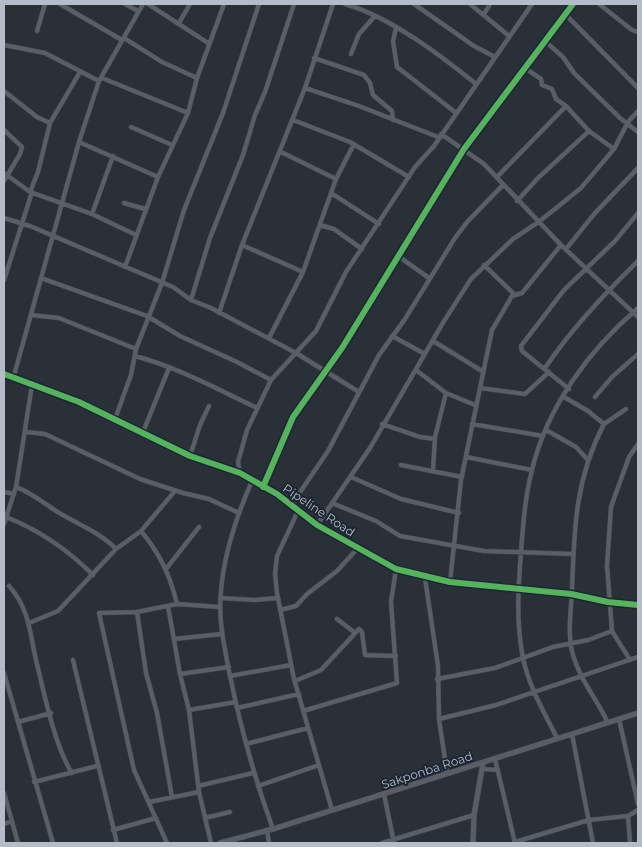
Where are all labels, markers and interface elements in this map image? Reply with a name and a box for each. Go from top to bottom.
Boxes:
street label: Pipeline Road [280,480,358,540]
street label: Sakponba Road [379,748,475,792]

